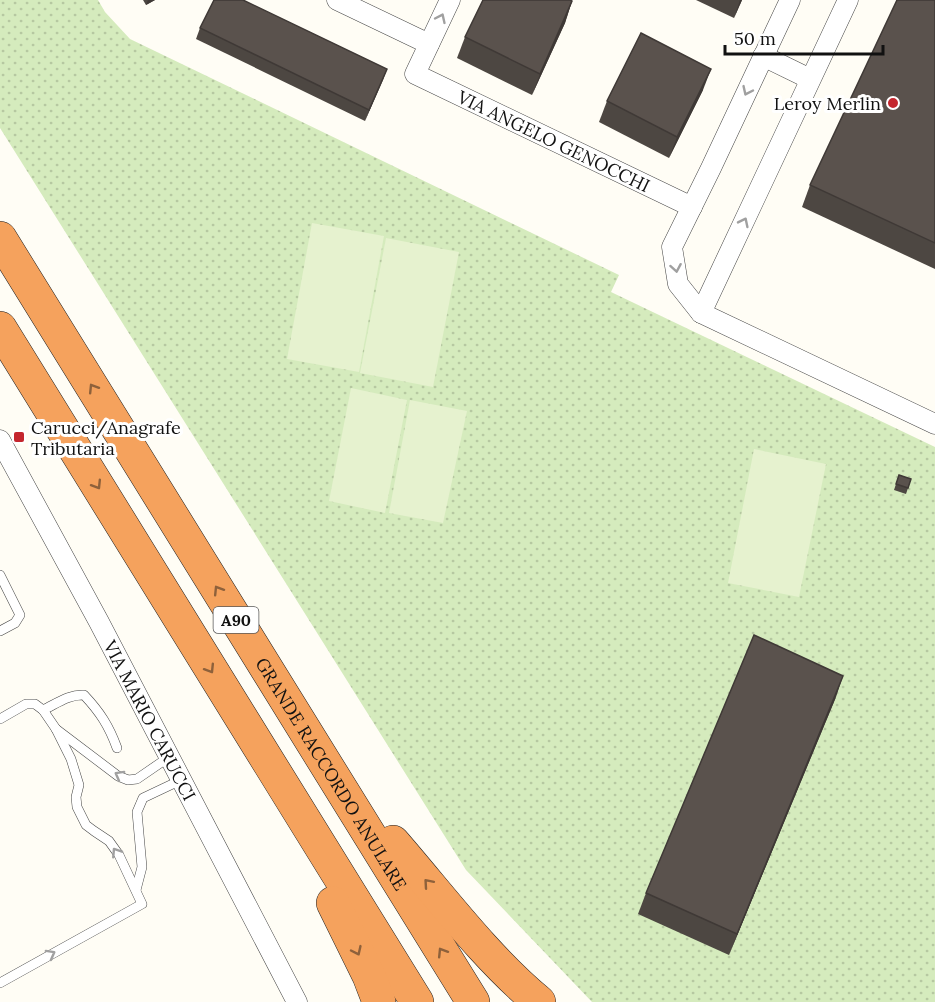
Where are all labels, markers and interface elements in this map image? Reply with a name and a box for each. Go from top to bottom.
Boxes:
one-way arrow [434,13,446,24]
scale bar [725,18,882,56]
text: 50 m [734,27,776,50]
street label: VIA ANGELO GENOCCHI [453,84,654,197]
one-way arrow [742,84,754,95]
place label: Leroy Merlin [774,92,881,115]
marker: Leroy Merlin [886,96,900,110]
one-way arrow [737,218,748,228]
one-way arrow [669,264,681,273]
one-way arrow [89,384,101,394]
place label: Carucci/Anagrafe Tributaria [31,416,181,460]
marker: Carucci/Anagrafe Tributaria [12,430,26,444]
one-way arrow [89,479,101,489]
one-way arrow [213,586,225,596]
road number: A90 [214,607,258,633]
street label: VIA MARIO CARUCCI [99,635,201,804]
street label: GRANDE RACCORDO ANULARE [251,653,412,894]
one-way arrow [203,663,215,673]
one-way arrow [115,771,125,782]
one-way arrow [112,848,124,858]
one-way arrow [424,879,435,890]
one-way arrow [349,945,361,956]
one-way arrow [437,948,449,958]
one-way arrow [45,950,55,961]

